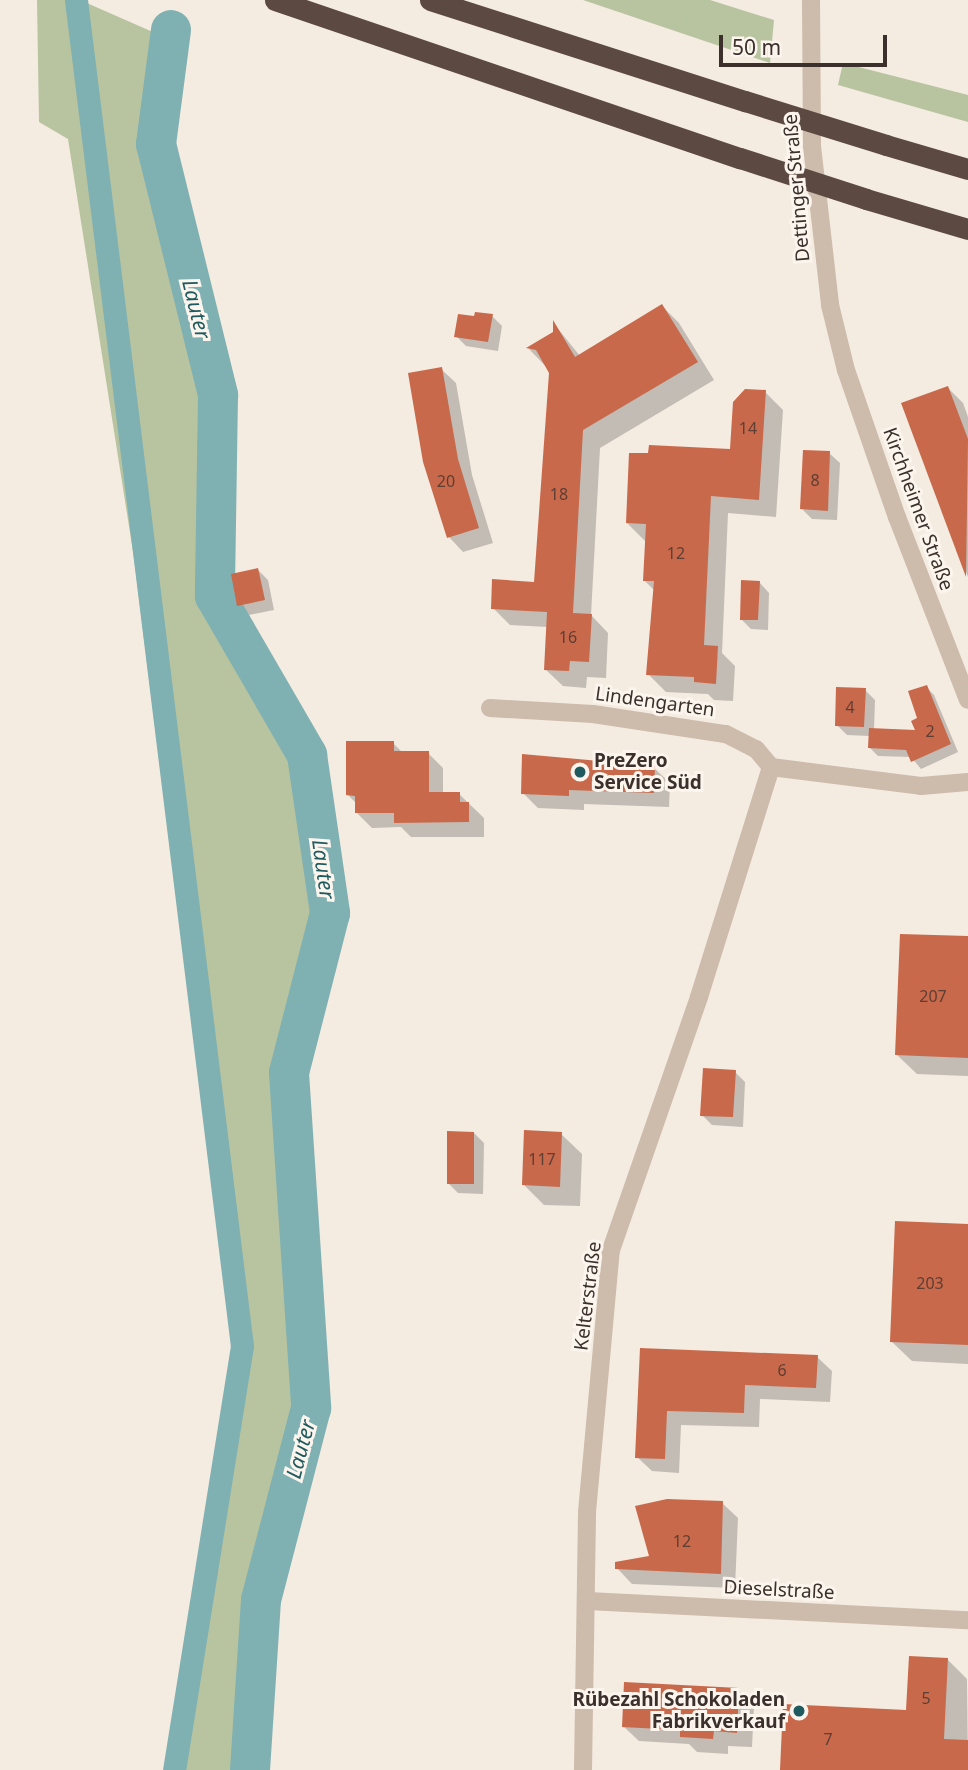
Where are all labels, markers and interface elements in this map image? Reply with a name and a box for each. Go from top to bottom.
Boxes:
scale bar [723,21,891,65]
text: 50 m [732,33,781,61]
street label: Dettinger Straße [779,113,815,263]
water label: Lauter [178,277,216,341]
house number: 14 [739,418,757,438]
street label: Kirchheimer Straße [878,424,958,594]
house number: 8 [810,470,820,490]
house number: 20 [437,471,455,491]
house number: 18 [550,484,568,504]
house number: 12 [667,543,685,563]
house number: 16 [559,627,577,647]
street label: Lindengarten [594,682,716,722]
house number: 4 [845,697,855,717]
house number: 2 [925,721,935,741]
place label: PreZero Service Süd [594,750,702,794]
marker: PreZero Service Süd [572,764,588,780]
water label: Lauter [307,838,341,900]
house number: 207 [919,986,947,1006]
house number: 117 [528,1149,556,1169]
street label: Kelterstraße [570,1240,606,1352]
house number: 203 [916,1273,944,1293]
house number: 6 [777,1360,787,1380]
water label: Lauter [280,1417,320,1481]
house number: 12 [673,1531,691,1551]
street label: Dieselstraße [723,1576,835,1604]
house number: 5 [921,1688,931,1708]
place label: Rübezahl Schokoladen Fabrikverkauf [572,1689,785,1733]
marker: Rübezahl Schokoladen Fabrikverkauf [791,1703,807,1719]
house number: 7 [823,1729,833,1749]

